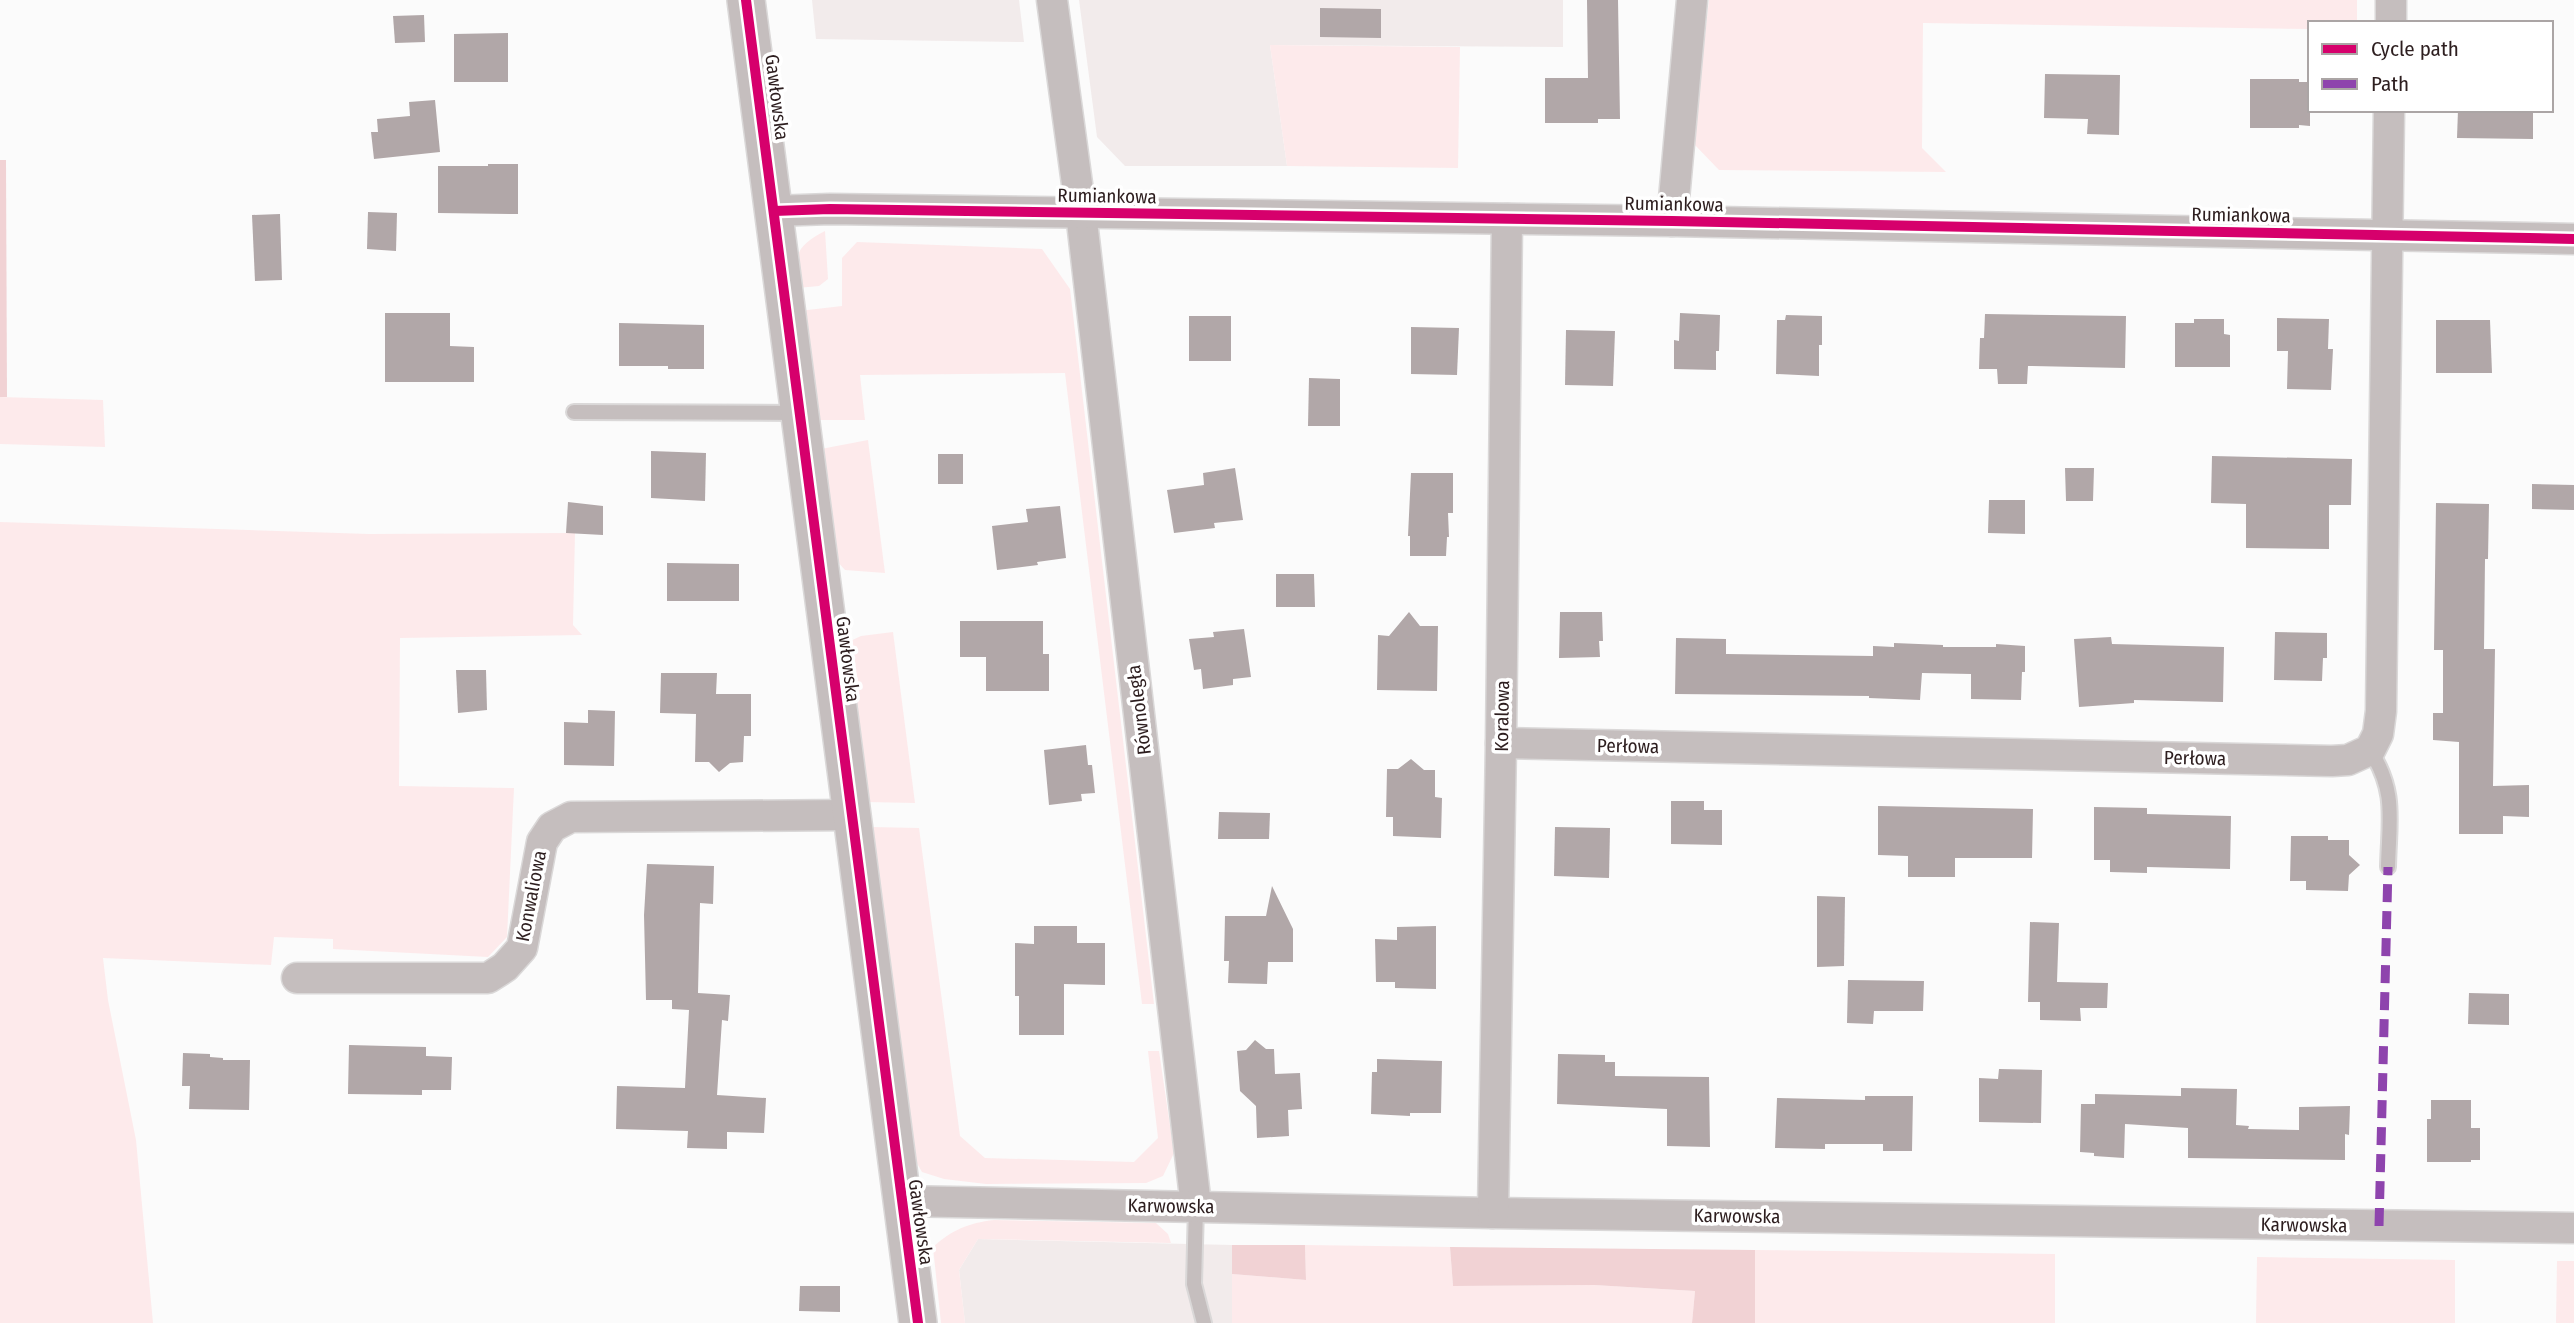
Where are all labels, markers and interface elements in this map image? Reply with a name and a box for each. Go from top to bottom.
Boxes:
legend [2308,21,2553,112]
text: Cycle path [2371,36,2459,62]
street label: Gawłowska [760,53,794,141]
text: Path [2371,71,2409,97]
street label: Rumiankowa [1057,184,1157,208]
street label: Rumiankowa [1624,192,1724,216]
street label: Rumiankowa [2191,203,2291,227]
street label: Gawłowska [831,615,865,703]
street label: Równoległa [1122,664,1156,756]
street label: Koralowa [1490,680,1514,752]
street label: Perłowa [1597,734,1659,758]
street label: Perłowa [2164,746,2226,770]
street label: Konwaliowa [511,848,551,944]
street label: Gawłowska [904,1178,938,1266]
street label: Karwowska [1127,1194,1215,1218]
street label: Karwowska [1693,1204,1781,1228]
street label: Karwowska [2260,1213,2348,1237]

